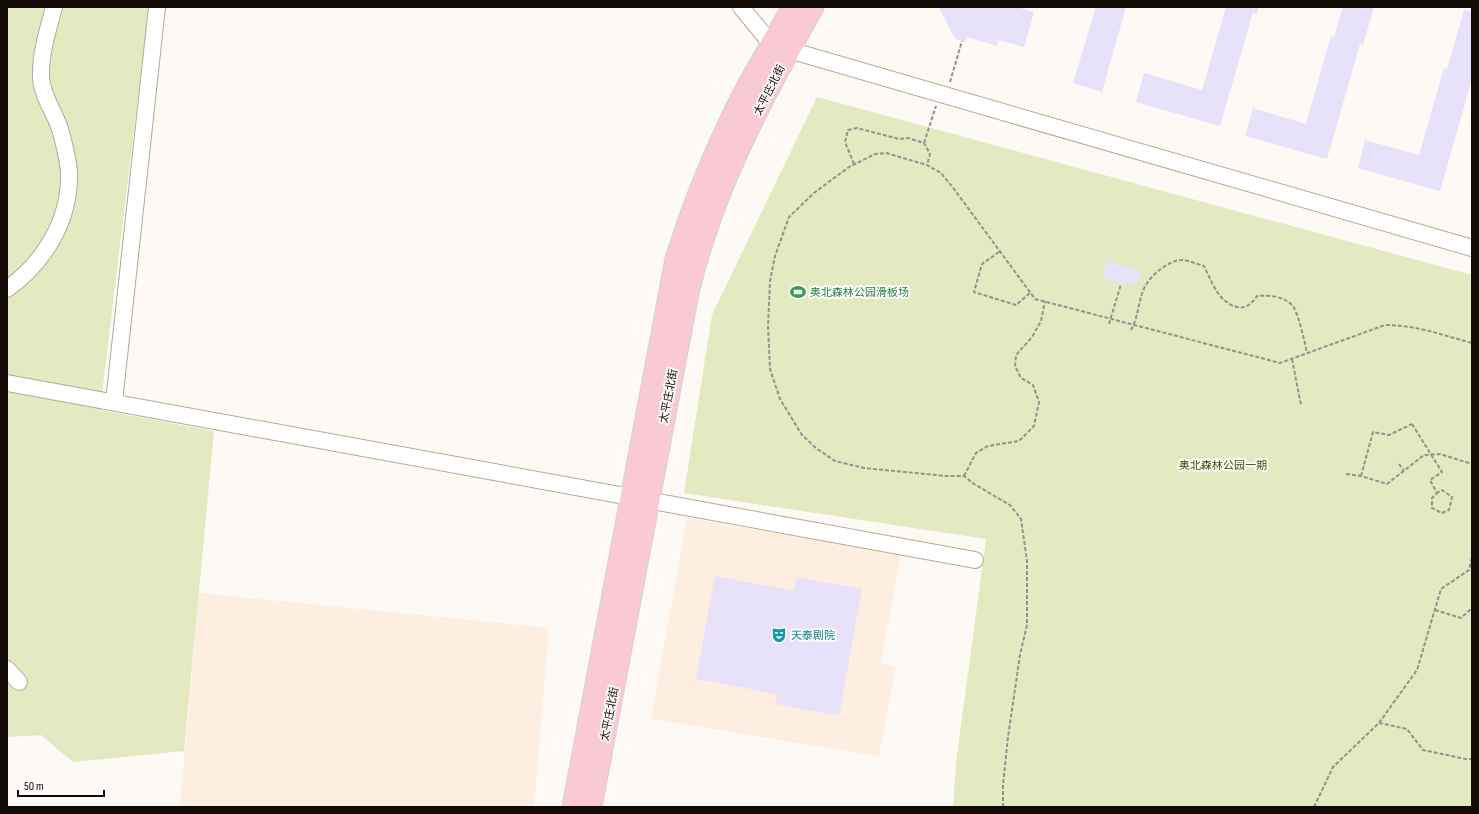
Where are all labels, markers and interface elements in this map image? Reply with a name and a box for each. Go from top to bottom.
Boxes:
street label: 太平庄北街 [751,63,788,118]
sports icon: 奥北森林公园滑板场 [789,283,807,301]
place label: 奥北森林公园滑板场 [810,286,909,299]
street label: 太平庄北街 [657,368,680,424]
park label: 奥北森林公园一期 [1179,459,1267,472]
theatre icon: 天泰剧院 [770,626,788,644]
place label: 天泰剧院 [791,629,835,642]
street label: 太平庄北街 [598,686,621,742]
scale bar [18,772,104,798]
text: 50 m [24,779,44,794]

